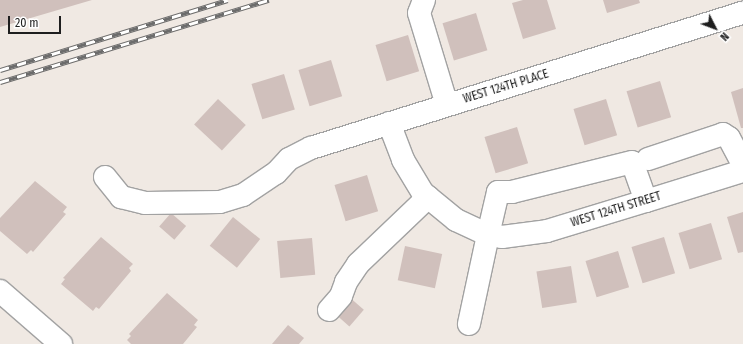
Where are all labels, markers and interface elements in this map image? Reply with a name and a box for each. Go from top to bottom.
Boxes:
scale bar [10,8,63,34]
north arrow [695,8,735,48]
text: 20 m [15,16,39,30]
text: N [717,30,731,43]
street label: WEST 124TH PLACE [462,67,550,107]
street label: WEST 124TH STREET [569,189,663,231]

